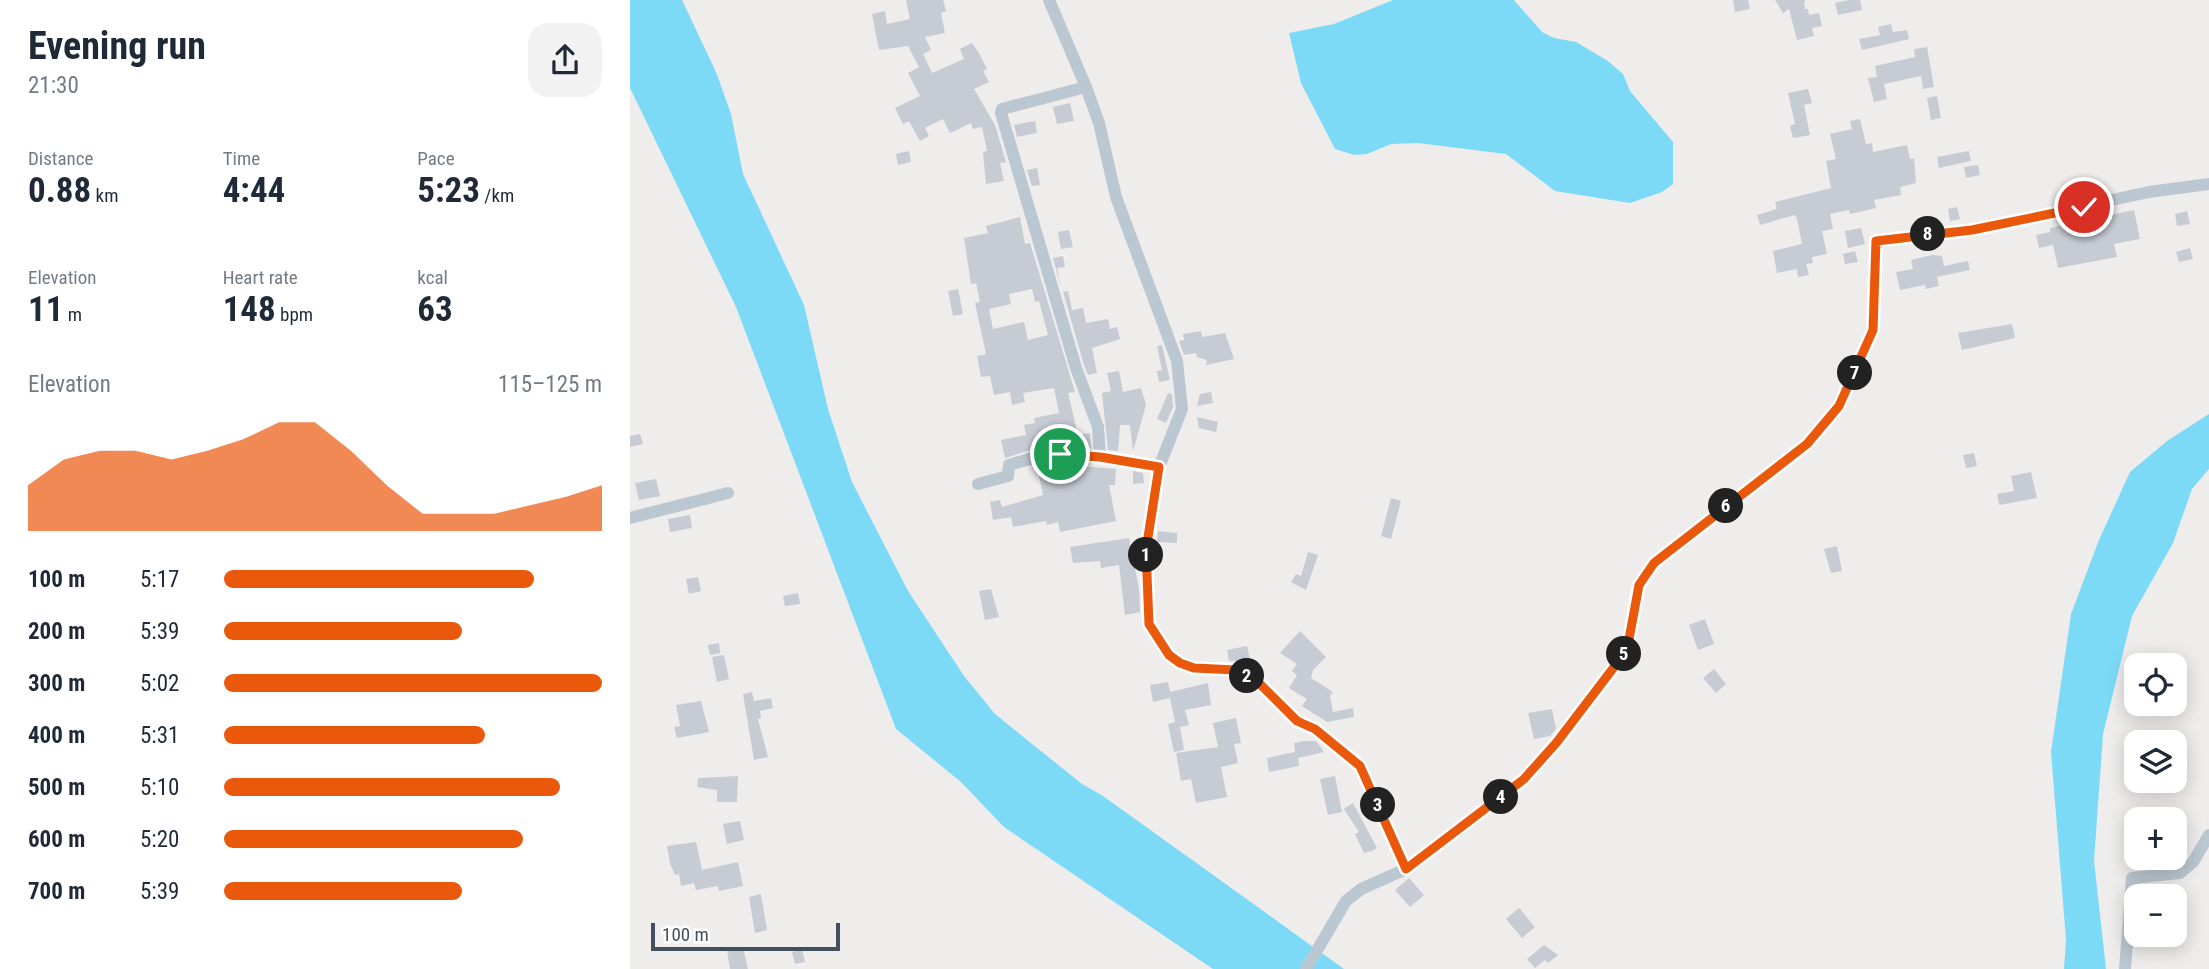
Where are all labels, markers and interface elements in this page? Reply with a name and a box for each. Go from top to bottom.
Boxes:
button: share [528,23,602,97]
text: Evening run [28,24,206,68]
text: 21:30 [28,72,79,99]
text: Distance [28,147,93,170]
text: Time [223,147,260,170]
text: Pace [417,147,455,170]
text: 0.88 [28,170,91,211]
text: 4:44 [223,170,285,211]
text: 5:23 [417,170,480,211]
pin [2054,177,2114,237]
text: km [91,184,118,207]
text: /km [480,184,514,207]
icon: check [2065,188,2103,226]
pin: 8 [1910,216,1946,252]
text: 8 [1923,222,1932,245]
text: Elevation [28,266,96,289]
text: Heart rate [223,266,298,289]
text: kcal [417,266,448,289]
text: 11 [28,289,63,330]
text: 148 [223,289,276,330]
text: 63 [417,289,453,330]
text: m [63,303,82,326]
text: bpm [276,303,313,326]
pin: 7 [1838,356,1872,390]
text: 7 [1850,361,1859,384]
text: Elevation [28,371,111,398]
text: 115–125 m [498,371,602,398]
pin [1030,424,1090,484]
icon: arrive [1041,435,1079,473]
pin: 6 [1708,489,1744,524]
text: 6 [1721,494,1730,517]
pin: 1 [1128,538,1164,572]
text: 1 [1141,543,1150,566]
text: 100 m [28,566,85,593]
text: 5:17 [140,566,179,593]
text: 200 m [28,618,85,645]
text: 5:39 [140,618,179,645]
pin: 5 [1606,636,1642,672]
text: 5 [1619,642,1628,665]
map controls [2124,653,2187,947]
button: locate [2124,653,2187,716]
pin: 2 [1230,658,1264,694]
text: 2 [1242,664,1251,687]
text: 300 m [28,670,85,697]
text: 5:02 [140,670,179,697]
text: 400 m [28,722,85,749]
text: 5:31 [140,722,179,749]
button: layers [2124,730,2187,793]
text: 500 m [28,774,85,801]
text: 5:10 [140,774,179,801]
pin: 4 [1484,780,1518,814]
text: 4 [1496,785,1505,808]
pin: 3 [1360,788,1396,822]
text: 3 [1373,793,1382,816]
button: + [2124,807,2187,870]
text: 600 m [28,826,85,853]
text: 5:20 [140,826,179,853]
text: 700 m [28,878,85,905]
text: 5:39 [140,878,179,905]
button: − [2124,884,2187,947]
scale bar [651,920,840,952]
text: 100 m [662,923,709,946]

